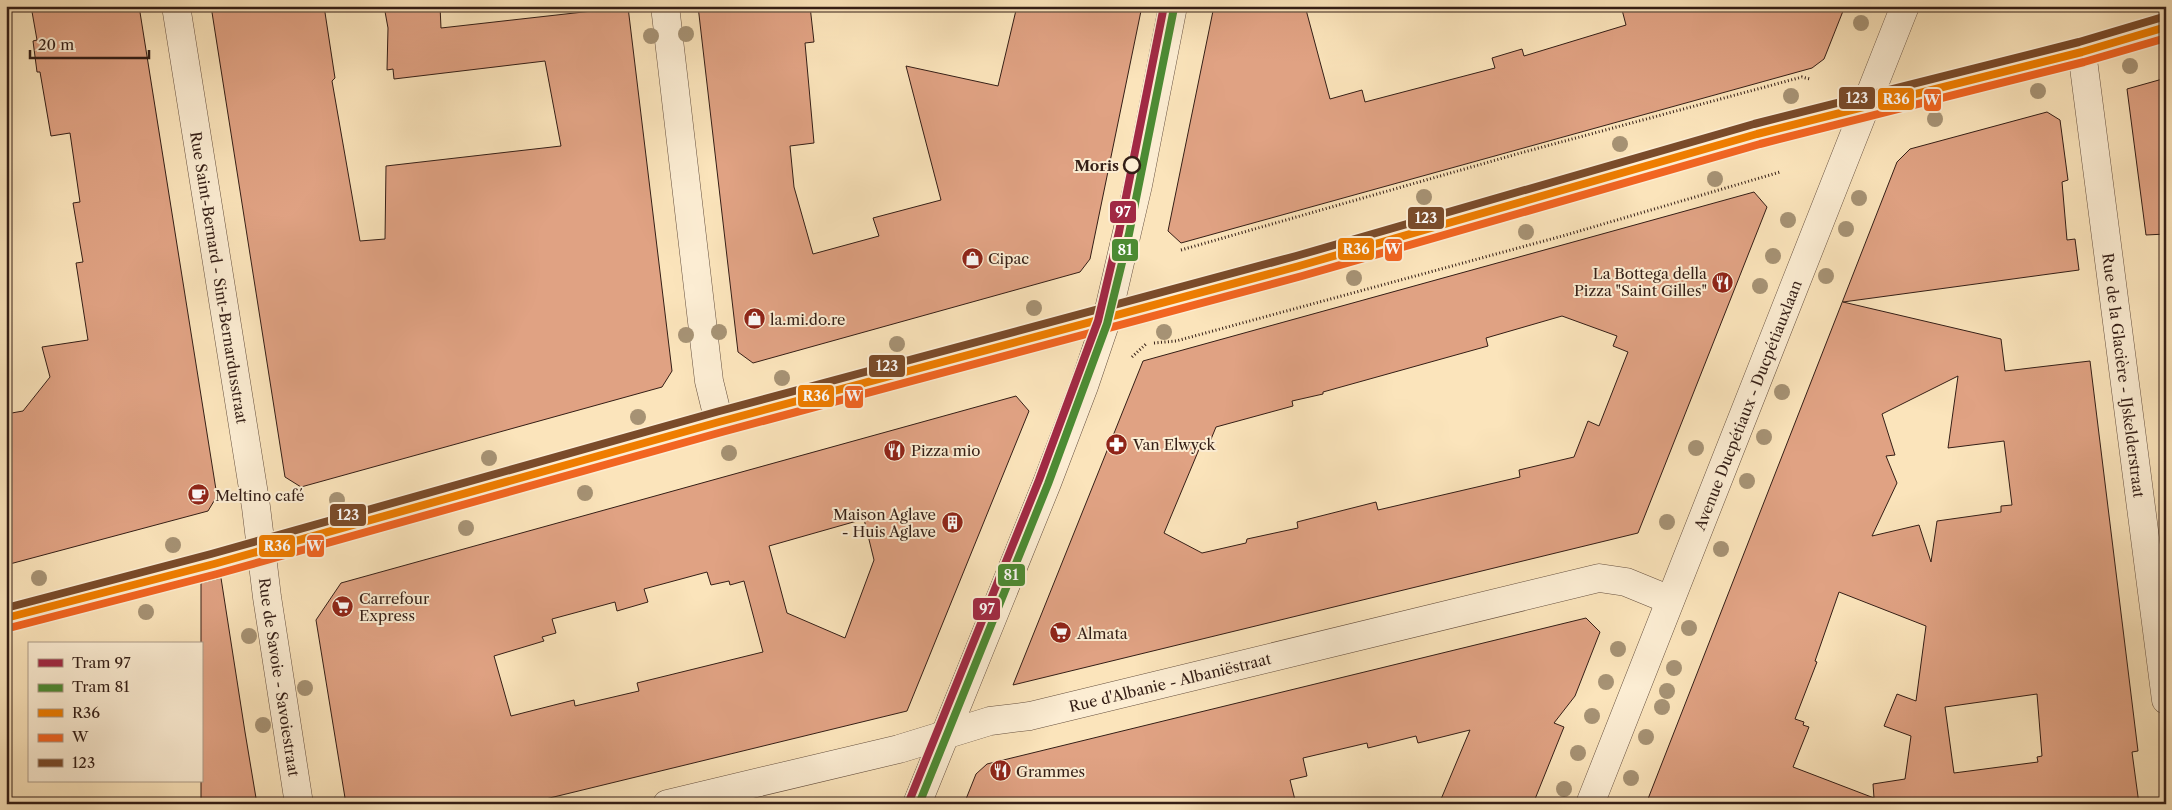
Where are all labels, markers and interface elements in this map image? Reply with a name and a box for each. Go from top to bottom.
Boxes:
scale bar [30,28,149,60]
text: 20 m [38,35,74,54]
line badge: 123 [1838,86,1876,110]
line badge: R36 [1877,87,1915,111]
line badge: W [1923,88,1942,112]
text: 123 [1846,89,1868,107]
text: R36 [1882,90,1910,108]
text: W [1923,91,1942,109]
street label: Rue Saint-Bernard - Sint-Bernardusstraat [187,130,252,426]
place label: Moris [1074,156,1119,175]
marker: Moris [1123,156,1141,174]
line badge: 97 [1109,200,1137,224]
text: 97 [1115,203,1132,221]
line badge: 123 [1407,206,1445,230]
text: 123 [1415,209,1437,227]
line badge: R36 [1337,237,1375,261]
line badge: 81 [1111,238,1139,262]
line badge: W [1384,238,1403,262]
text: R36 [1342,240,1370,258]
text: W [1384,240,1403,258]
text: 81 [1118,241,1133,259]
shop icon: Cipac [960,246,984,270]
place label: Cipac [988,249,1029,268]
street label: Rue de la Glacière - IJskelderstraat [2099,252,2149,499]
place label: La Bottega della Pizza "Saint Gilles" [1574,264,1707,300]
restaurant icon: La Bottega della Pizza "Saint Gilles" [1711,270,1735,294]
street label: Avenue Ducpétiaux - Ducpétiauxlaan [1689,277,1806,534]
shop icon: la.mi.do.re [742,307,766,331]
place label: la.mi.do.re [770,310,846,329]
line badge: 123 [868,354,906,378]
text: 123 [876,357,898,375]
line badge: R36 [797,384,835,408]
line badge: W [844,385,864,409]
text: R36 [802,387,830,405]
text: W [845,387,864,405]
pharmacy icon: Van Elwyck [1105,432,1129,456]
place label: Van Elwyck [1132,435,1217,454]
restaurant icon: Pizza mio [883,438,907,462]
place label: Pizza mio [911,441,980,460]
cafe icon: Meltino café [187,483,211,507]
place label: Meltino café [215,486,304,505]
line badge: 123 [329,503,367,527]
place label: Maison Aglave - Huis Aglave [833,505,936,541]
text: 123 [337,506,359,524]
building icon: Maison Aglave - Huis Aglave [940,511,964,535]
line badge: R36 [258,534,296,558]
line badge: W [306,534,325,558]
text: R36 [263,537,291,555]
text: W [306,537,325,555]
line badge: 81 [997,563,1026,587]
text: 81 [1004,566,1019,584]
street label: Rue de Savoie - Savoiestraat [255,577,304,778]
place label: Carrefour Express [359,589,430,625]
supermarket icon: Carrefour Express [331,595,355,619]
line badge: 97 [972,597,1001,621]
text: 97 [979,600,996,618]
supermarket icon: Almata [1049,621,1073,645]
place label: Almata [1076,624,1128,643]
legend [28,642,202,782]
street label: Rue d'Albanie - Albaniëstraat [1067,648,1274,716]
text: Tram 97 [72,653,131,672]
text: Tram 81 [72,677,130,696]
text: R36 [72,703,100,722]
text: W [71,727,89,746]
text: 123 [72,753,95,772]
restaurant icon: Grammes [988,759,1012,783]
place label: Grammes [1016,762,1085,781]

